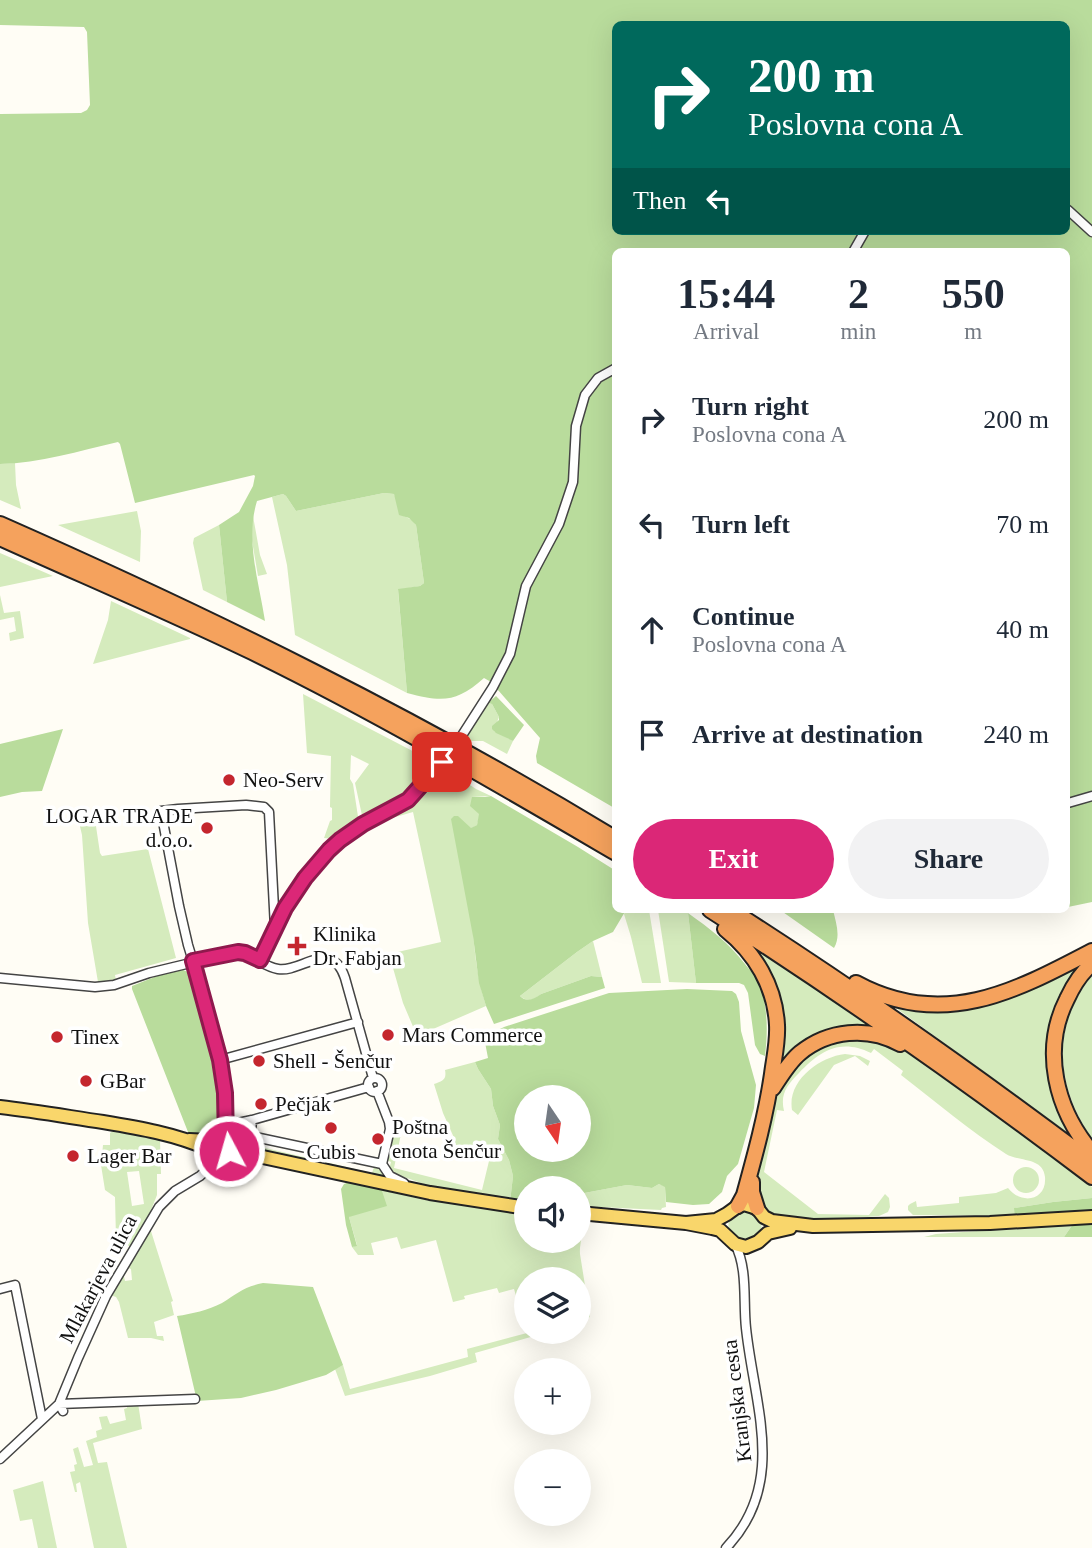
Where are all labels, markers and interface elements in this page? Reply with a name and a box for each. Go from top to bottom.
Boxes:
text: 200 m [748,48,875,103]
icon: right [633,49,724,140]
text: Poslovna cona A [748,106,963,142]
icon: left [700,182,738,220]
text: Then [633,186,686,215]
text: 15:44 [677,271,775,317]
text: 2 [848,271,869,317]
text: 550 [942,271,1005,317]
text: Arrival [693,319,760,344]
text: min [841,319,876,344]
text: m [964,319,982,344]
text: Turn right [692,392,809,421]
icon: right [633,401,671,439]
text: 200 m [983,405,1049,434]
text: Poslovna cona A [692,422,847,447]
icon: left [633,506,671,544]
text: Turn left [692,510,790,539]
text: 70 m [996,510,1049,539]
text: Continue [692,602,795,631]
icon: ahead [633,611,671,649]
text: 40 m [996,615,1049,644]
text: Poslovna cona A [692,632,847,657]
icon: arrive [633,716,671,754]
text: Arrive at destination [692,720,923,749]
text: 240 m [983,720,1049,749]
pin [412,732,472,792]
icon: arrive [423,743,461,781]
place label: Neo-Serv [243,768,324,792]
marker: Neo-Serv [221,772,237,788]
place label: LOGAR TRADE d.o.o. [46,804,193,852]
button: Exit [633,819,834,899]
button: Share [848,819,1049,899]
marker: LOGAR TRADE d.o.o. [199,820,215,836]
place label: Klinika Dr. Fabjan [313,922,402,970]
marker: Klinika Dr. Fabjan [287,936,307,956]
place label: Mars Commerce [402,1023,543,1047]
place label: Tinex [71,1025,120,1049]
marker: Mars Commerce [380,1027,396,1043]
marker: Tinex [49,1029,65,1045]
place label: Shell - Šenčur [273,1049,392,1073]
marker: Shell - Šenčur [251,1053,267,1069]
place label: GBar [100,1069,146,1093]
marker: GBar [78,1073,94,1089]
north arrow [514,1085,592,1162]
map controls [514,1085,591,1526]
place label: Pečjak [275,1092,331,1116]
marker: Pečjak [253,1096,269,1112]
position arrow [192,1114,266,1188]
place label: Poštna enota Šenčur [392,1115,501,1163]
marker: Cubis [323,1120,339,1136]
marker: Poštna enota Šenčur [370,1131,386,1147]
place label: Cubis [306,1140,356,1164]
place label: Lager Bar [87,1144,172,1168]
marker: Lager Bar [65,1148,81,1164]
button: sound [514,1176,591,1253]
street label: Mlakarjeva ulica [54,1210,142,1347]
button: layers [514,1267,591,1344]
street label: Kranjska cesta [718,1338,756,1464]
button: + [514,1358,591,1435]
button: − [514,1449,591,1526]

